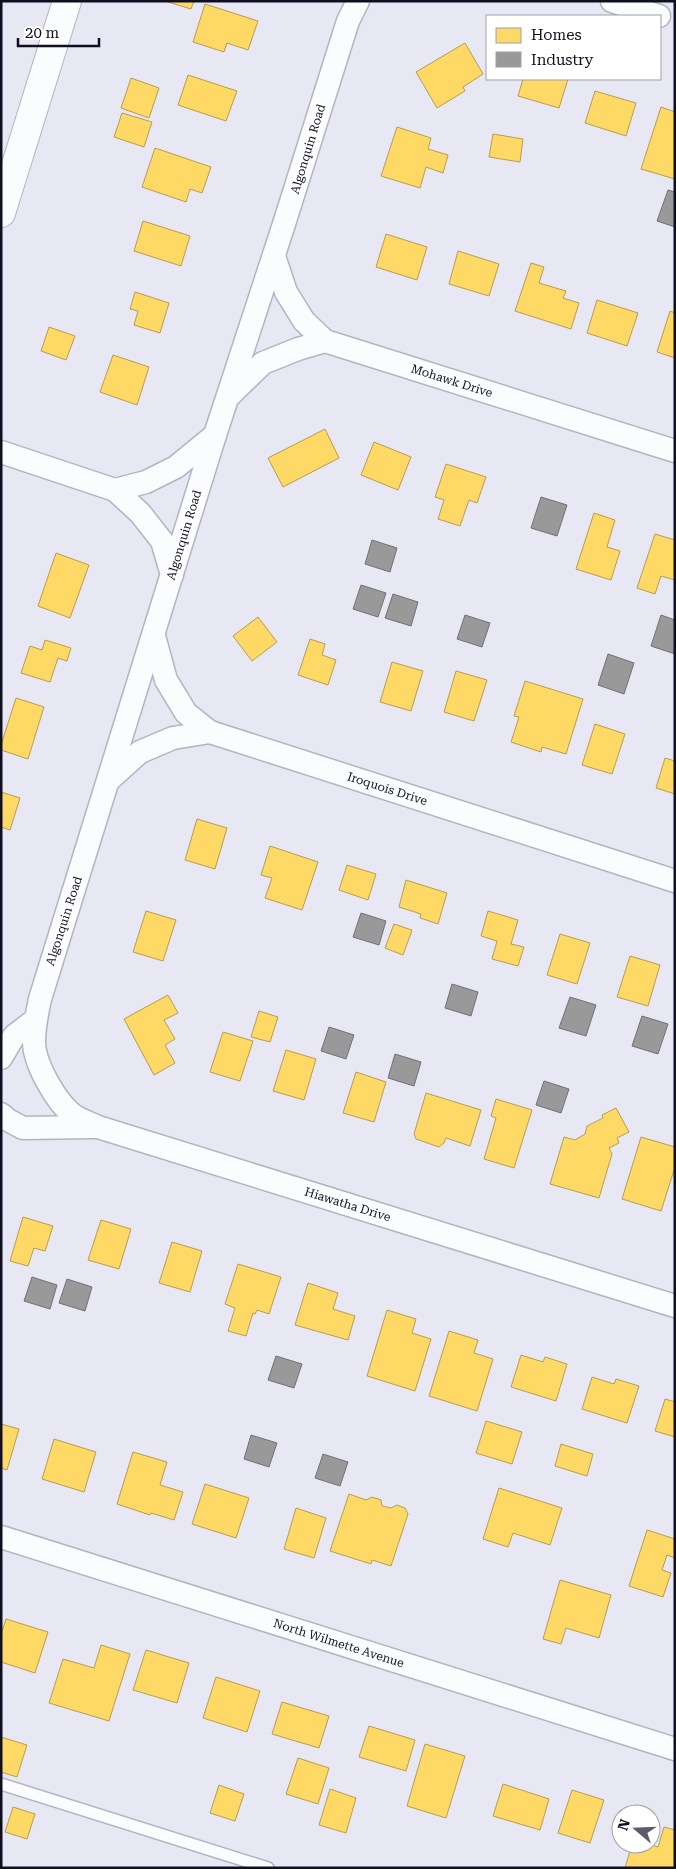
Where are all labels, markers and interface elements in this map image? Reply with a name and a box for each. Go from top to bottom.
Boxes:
scale bar [18,15,99,47]
legend [486,15,661,80]
text: 20 m [25,24,60,42]
text: Homes [531,26,582,44]
text: Industry [531,51,593,69]
street label: Algonquin Road [288,102,328,196]
street label: Mohawk Drive [409,361,495,400]
street label: Algonquin Road [164,488,204,582]
street label: Iroquois Drive [346,769,429,808]
street label: Algonquin Road [43,874,85,967]
street label: Hiawatha Drive [303,1185,393,1225]
street label: North Wilmette Avenue [272,1616,406,1670]
north arrow [611,1804,661,1854]
text: N [614,1817,633,1832]

